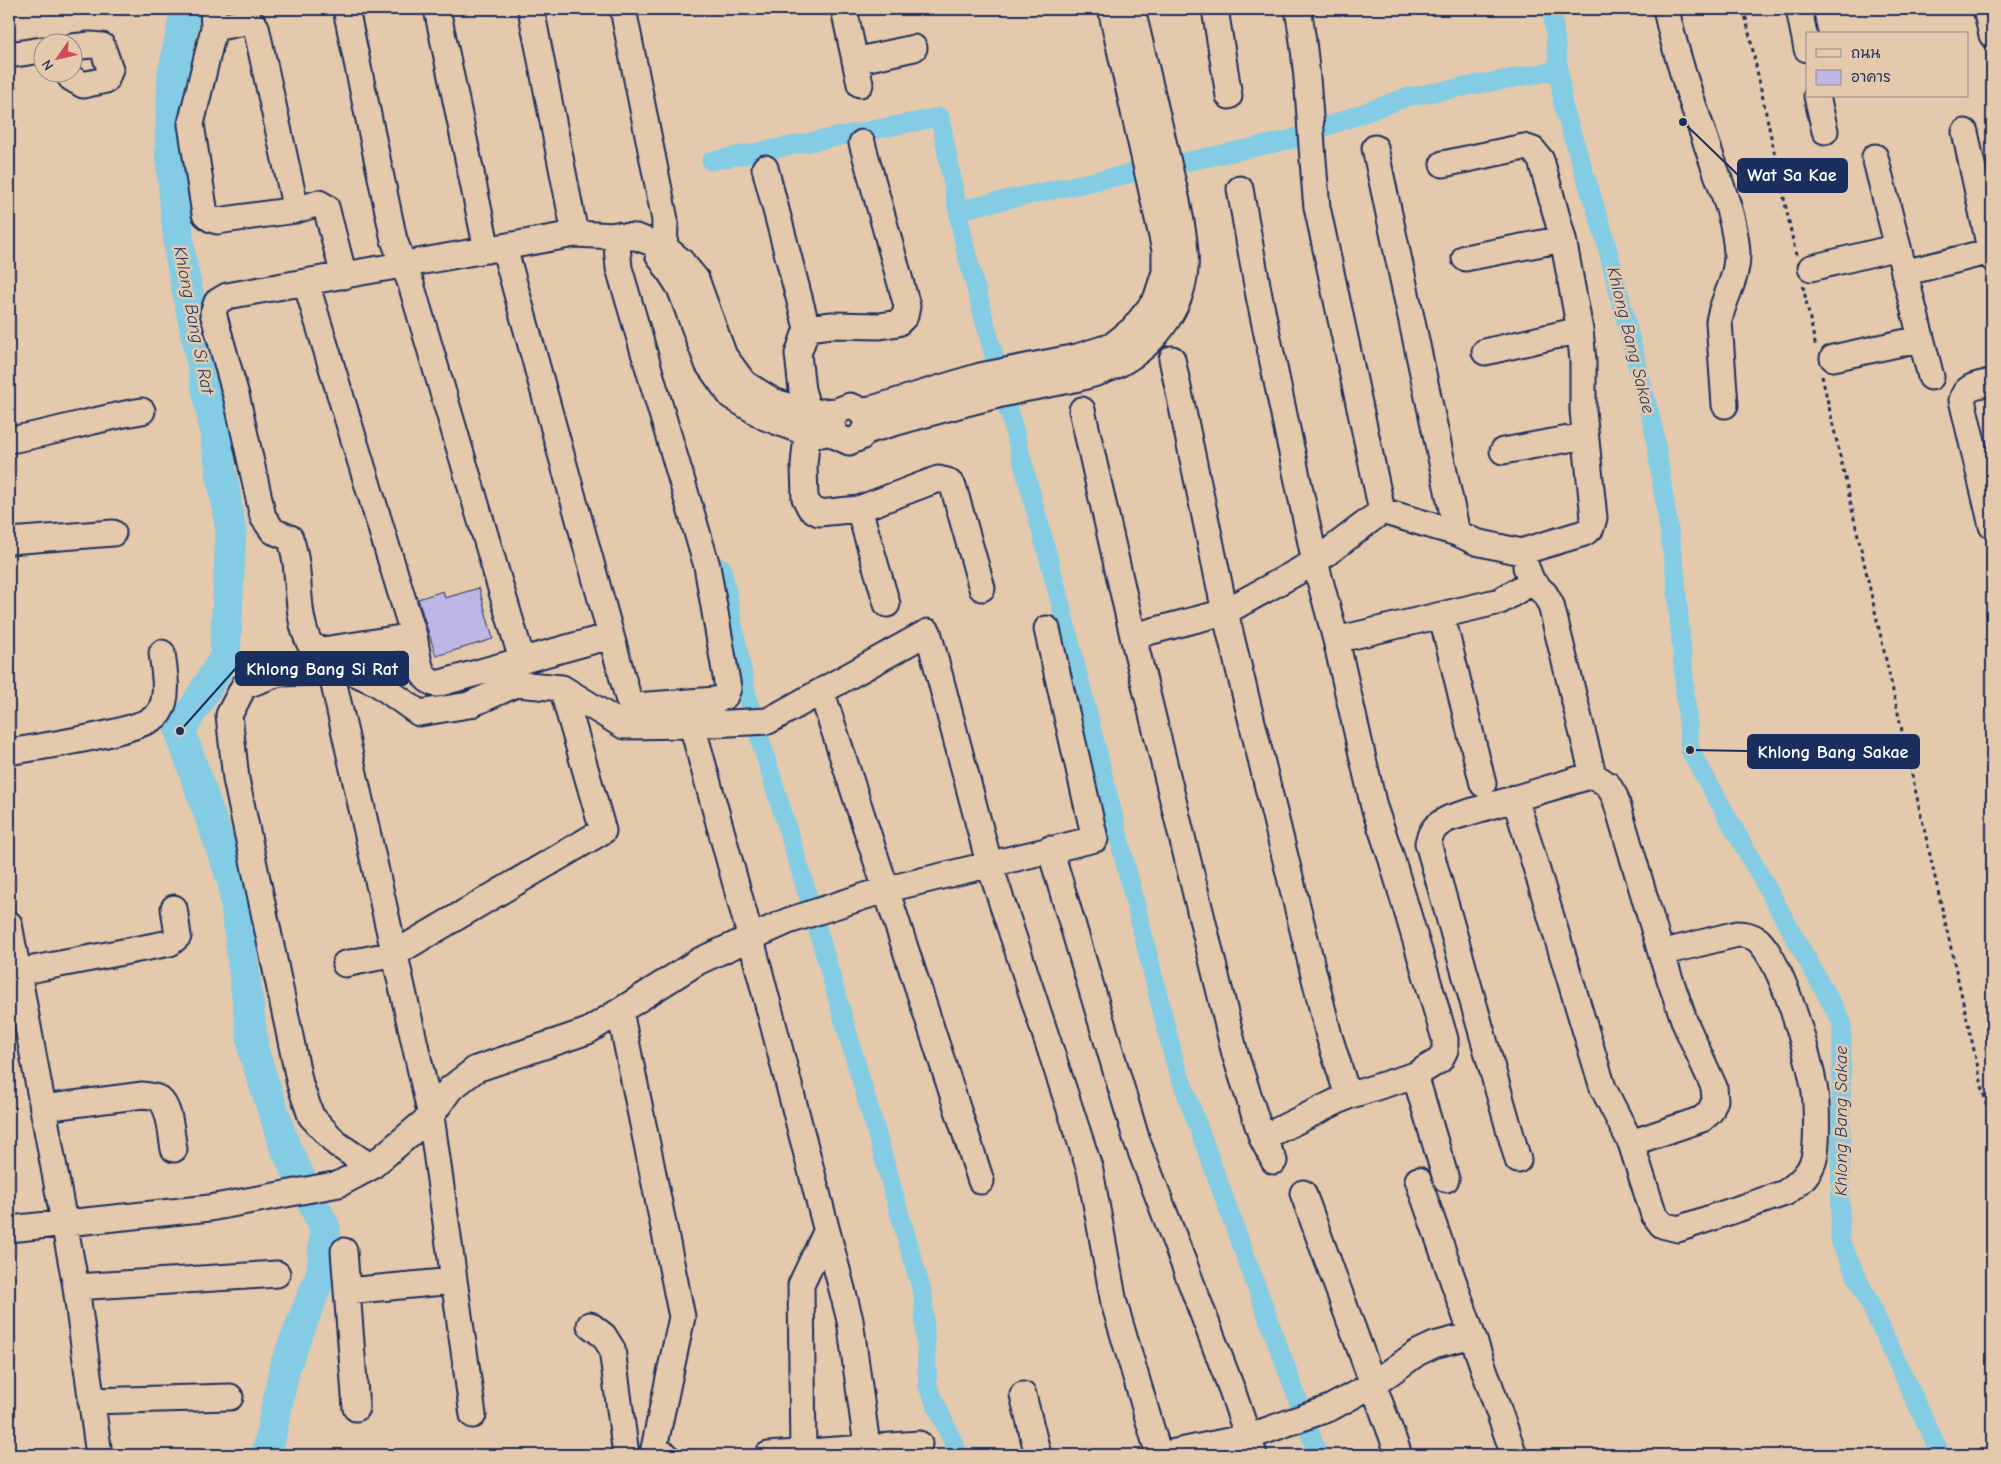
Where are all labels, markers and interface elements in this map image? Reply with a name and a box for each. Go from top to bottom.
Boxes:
north arrow [32,32,82,82]
legend [1806,32,1968,98]
text: ถนน [1851,44,1880,62]
text: N [38,56,57,74]
text: อาคาร [1851,68,1891,86]
callout: Wat Sa Kae [1738,159,1847,192]
text: Wat Sa Kae [1747,165,1837,186]
water label: Khlong Bang Si Rat [169,244,218,397]
water label: Khlong Bang Sakae [1602,265,1659,416]
callout: Khlong Bang Si Rat [236,652,408,685]
text: Khlong Bang Si Rat [246,659,399,680]
callout: Khlong Bang Sakae [1748,735,1919,768]
text: Khlong Bang Sakae [1758,742,1909,763]
water label: Khlong Bang Sakae [1831,1046,1852,1196]

